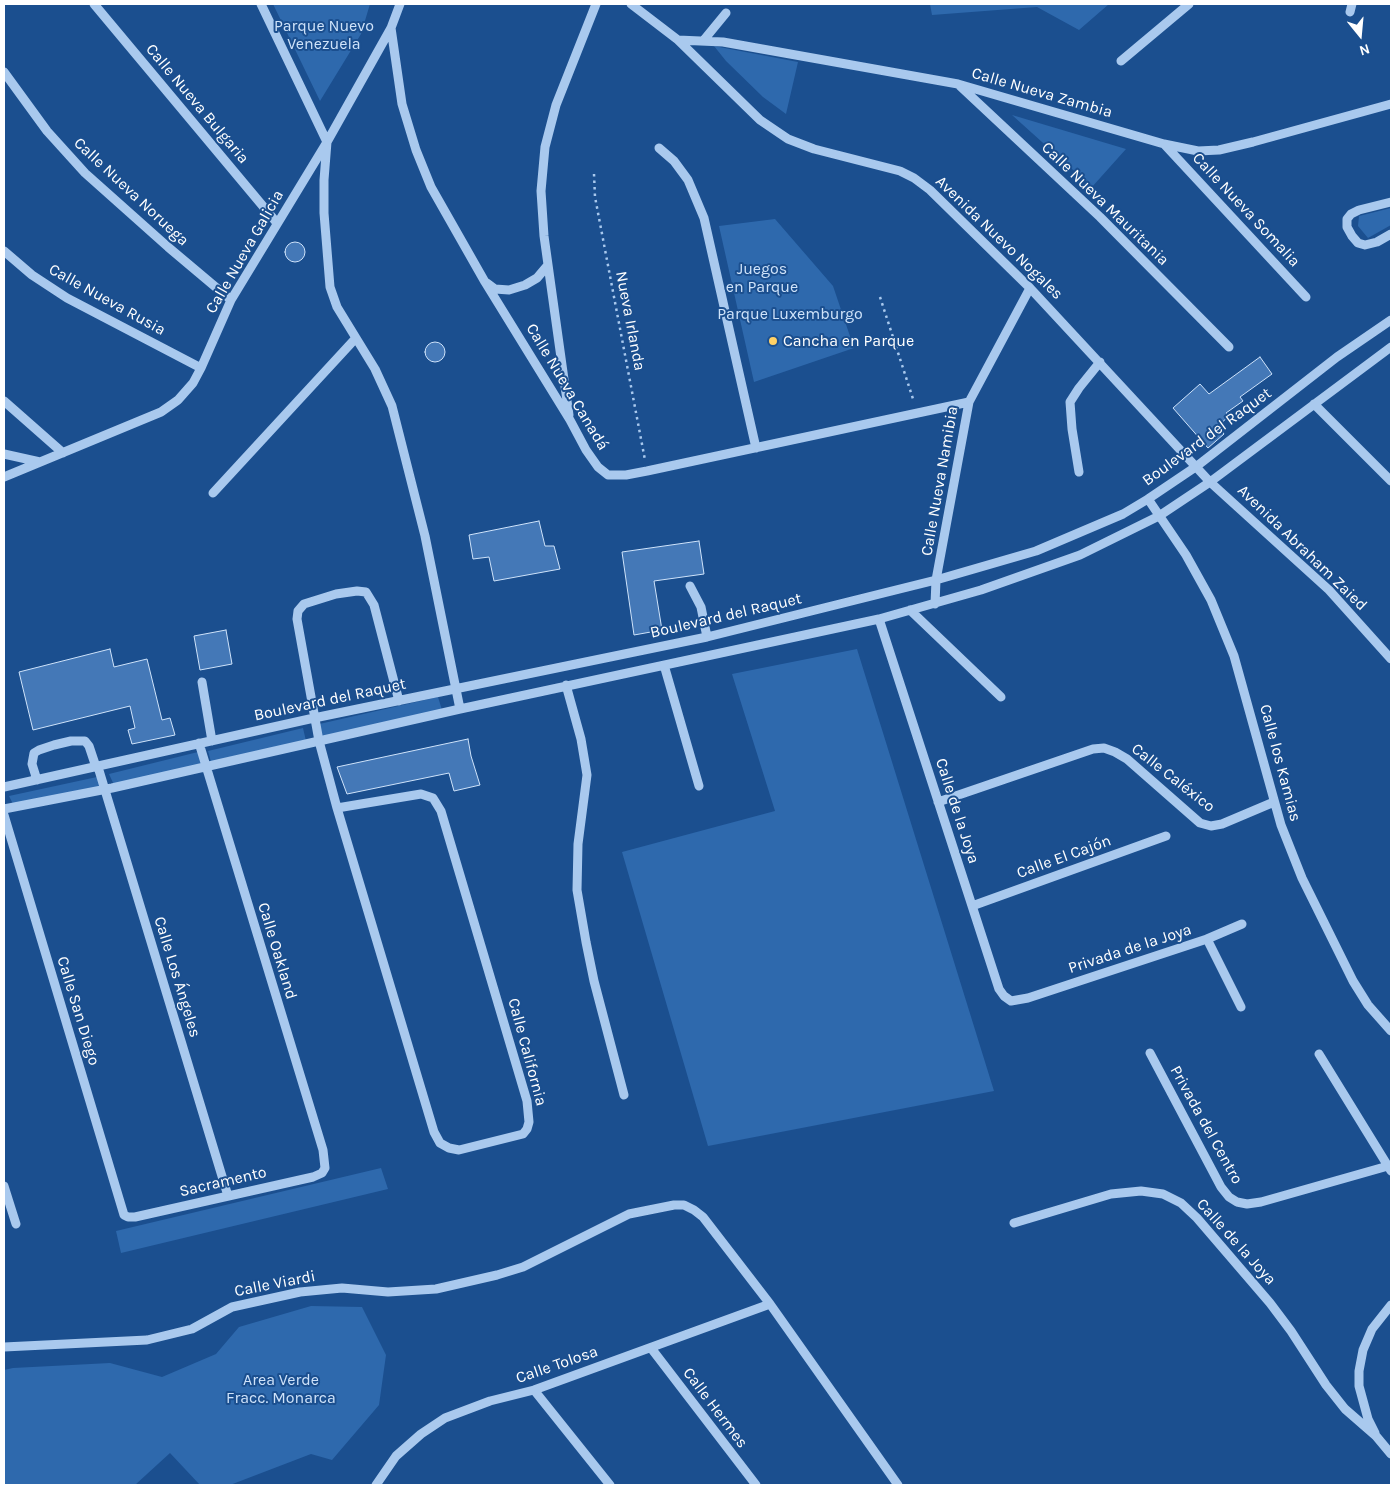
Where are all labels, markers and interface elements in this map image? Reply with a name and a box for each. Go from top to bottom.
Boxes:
north arrow [1335,10,1385,60]
park label: Parque Nuevo Venezuela [274,16,374,54]
street label: Calle Nueva Bulgaria [141,40,253,168]
text: N [1357,40,1372,59]
street label: Calle Nueva Zambia [969,64,1115,122]
street label: Calle Nueva Noruega [69,134,193,250]
street label: Calle Nueva Mauritania [1037,138,1173,270]
street label: Calle Nueva Somalia [1188,149,1304,271]
street label: Avenida Nuevo Nogales [931,172,1067,304]
street label: Calle Nueva Galicia [202,187,288,317]
park label: Juegos en Parque [726,259,798,297]
street label: Calle Nueva Rusia [45,260,169,340]
street label: Nueva Irlanda [611,270,649,372]
park label: Parque Luxemburgo [717,304,863,324]
street label: Calle Nueva Canadá [522,320,612,454]
place label: Cancha en Parque [783,331,914,351]
marker: Cancha en Parque [767,335,779,347]
street label: Boulevard del Raquet [1139,384,1275,490]
street label: Calle Nueva Namibia [917,405,963,557]
street label: Avenida Abraham Zaied [1233,481,1371,615]
street label: Boulevard del Raquet [648,589,804,643]
street label: Boulevard del Raquet [252,675,408,725]
street label: Calle los Kamias [1255,702,1305,824]
street label: Calle Caléxico [1127,739,1219,817]
street label: Calle de la Joya [931,756,983,866]
street label: Calle El Cajón [1014,831,1114,883]
street label: Calle Oakland [253,900,301,1002]
street label: Calle Los Ángeles [150,914,204,1040]
street label: Privada de la Joya [1066,920,1194,978]
street label: Calle San Diego [52,954,104,1068]
street label: Calle California [503,996,551,1108]
street label: Privada del Centro [1165,1062,1247,1188]
street label: Sacramento [178,1163,268,1201]
street label: Calle de la Joya [1192,1195,1280,1289]
street label: Calle Viardi [233,1267,317,1301]
street label: Calle Tolosa [513,1342,601,1388]
street label: Calle Hermes [678,1364,752,1452]
park label: Area Verde Fracc. Monarca [226,1370,336,1408]

